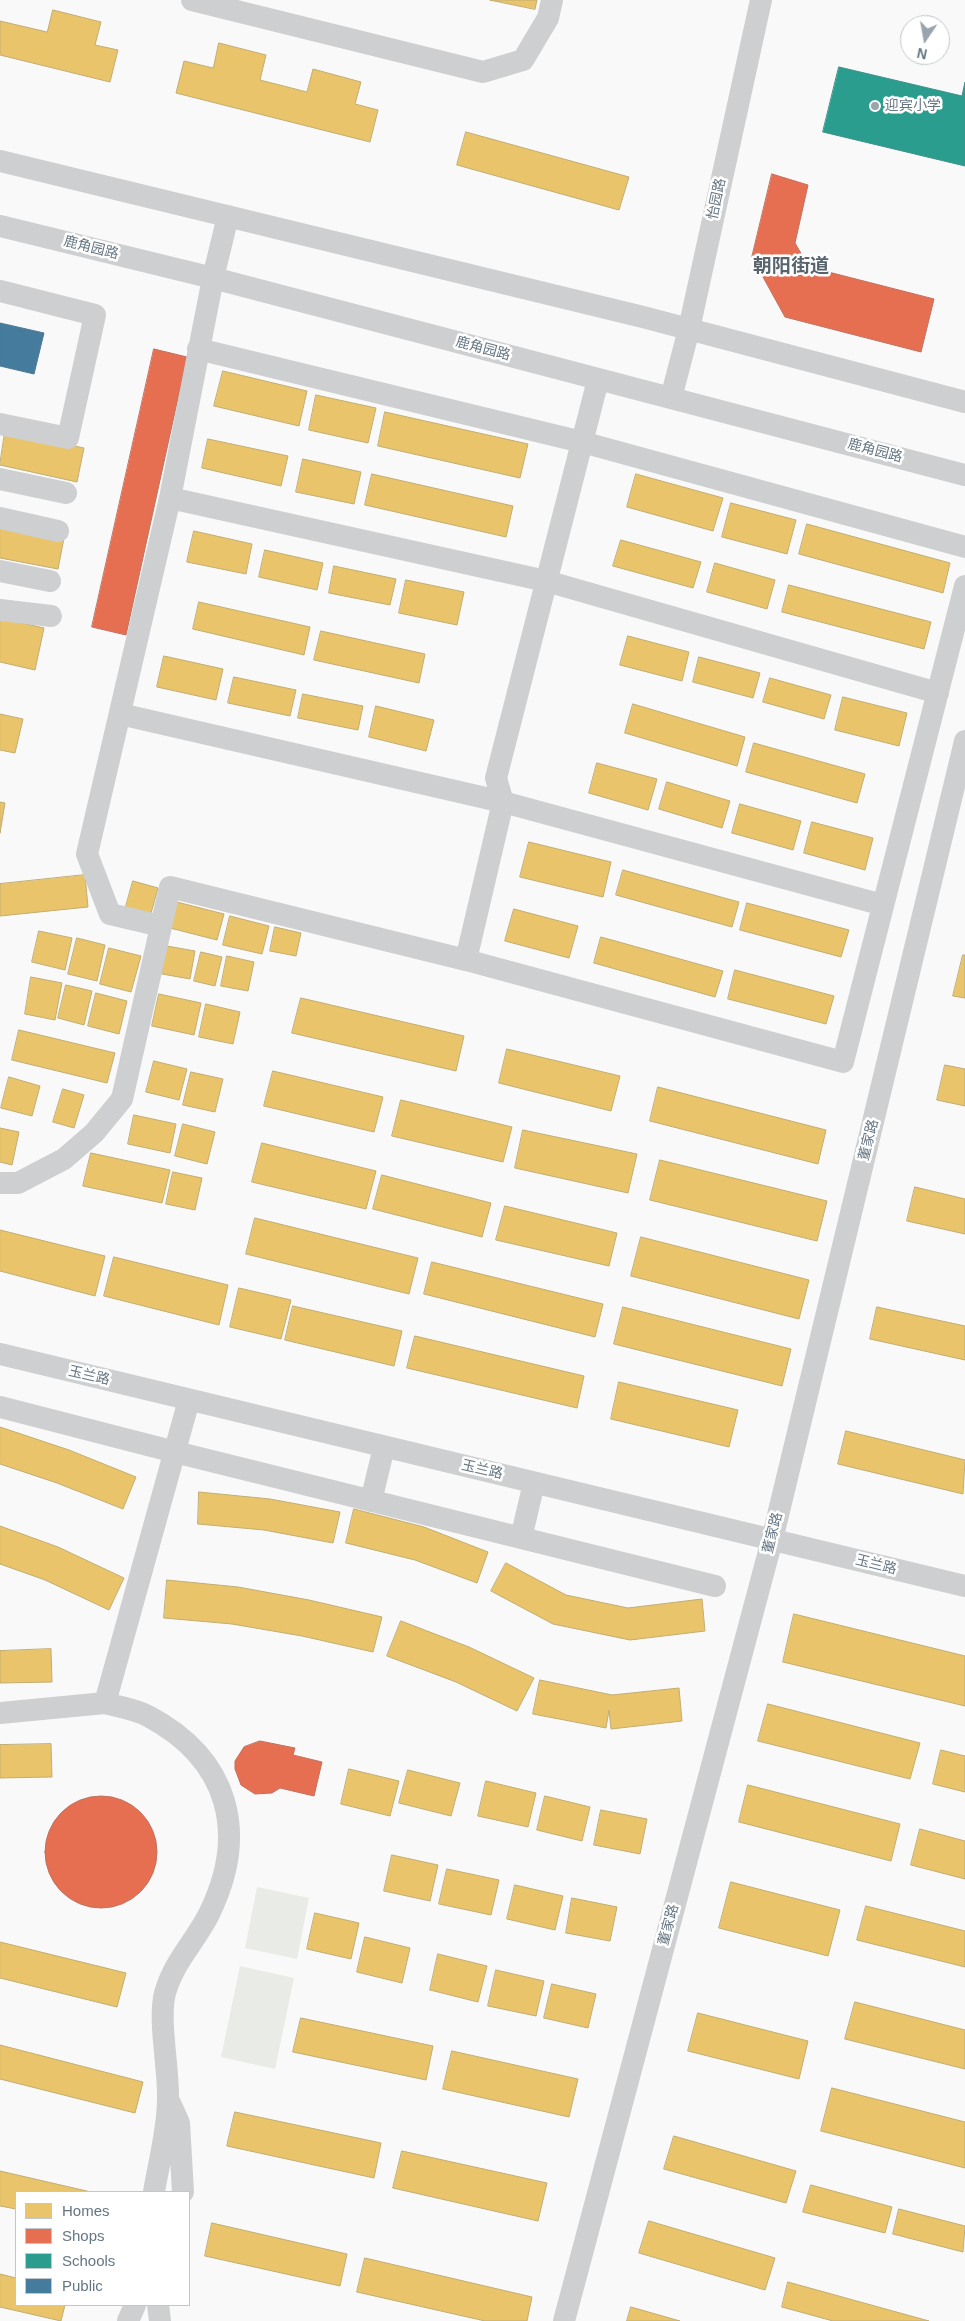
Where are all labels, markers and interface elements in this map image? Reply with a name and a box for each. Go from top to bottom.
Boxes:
north arrow [900,15,950,65]
text: N [915,45,929,63]
place label: 迎宾小学 [885,98,941,114]
marker: 迎宾小学 [869,100,881,112]
street label: 怡园路 [704,177,730,221]
street label: 鹿角园路 [62,233,120,263]
district label: 朝阳街道 [753,256,829,278]
street label: 鹿角园路 [454,334,512,364]
street label: 鹿角园路 [846,436,904,466]
street label: 董家路 [856,1118,882,1162]
street label: 玉兰路 [67,1363,111,1389]
street label: 玉兰路 [460,1457,504,1483]
street label: 董家路 [760,1511,786,1555]
street label: 玉兰路 [854,1552,898,1578]
street label: 董家路 [655,1903,683,1947]
legend [15,2191,190,2306]
text: Homes [62,2202,110,2219]
text: Shops [62,2227,105,2244]
text: Schools [62,2252,115,2269]
text: Public [62,2277,103,2294]

